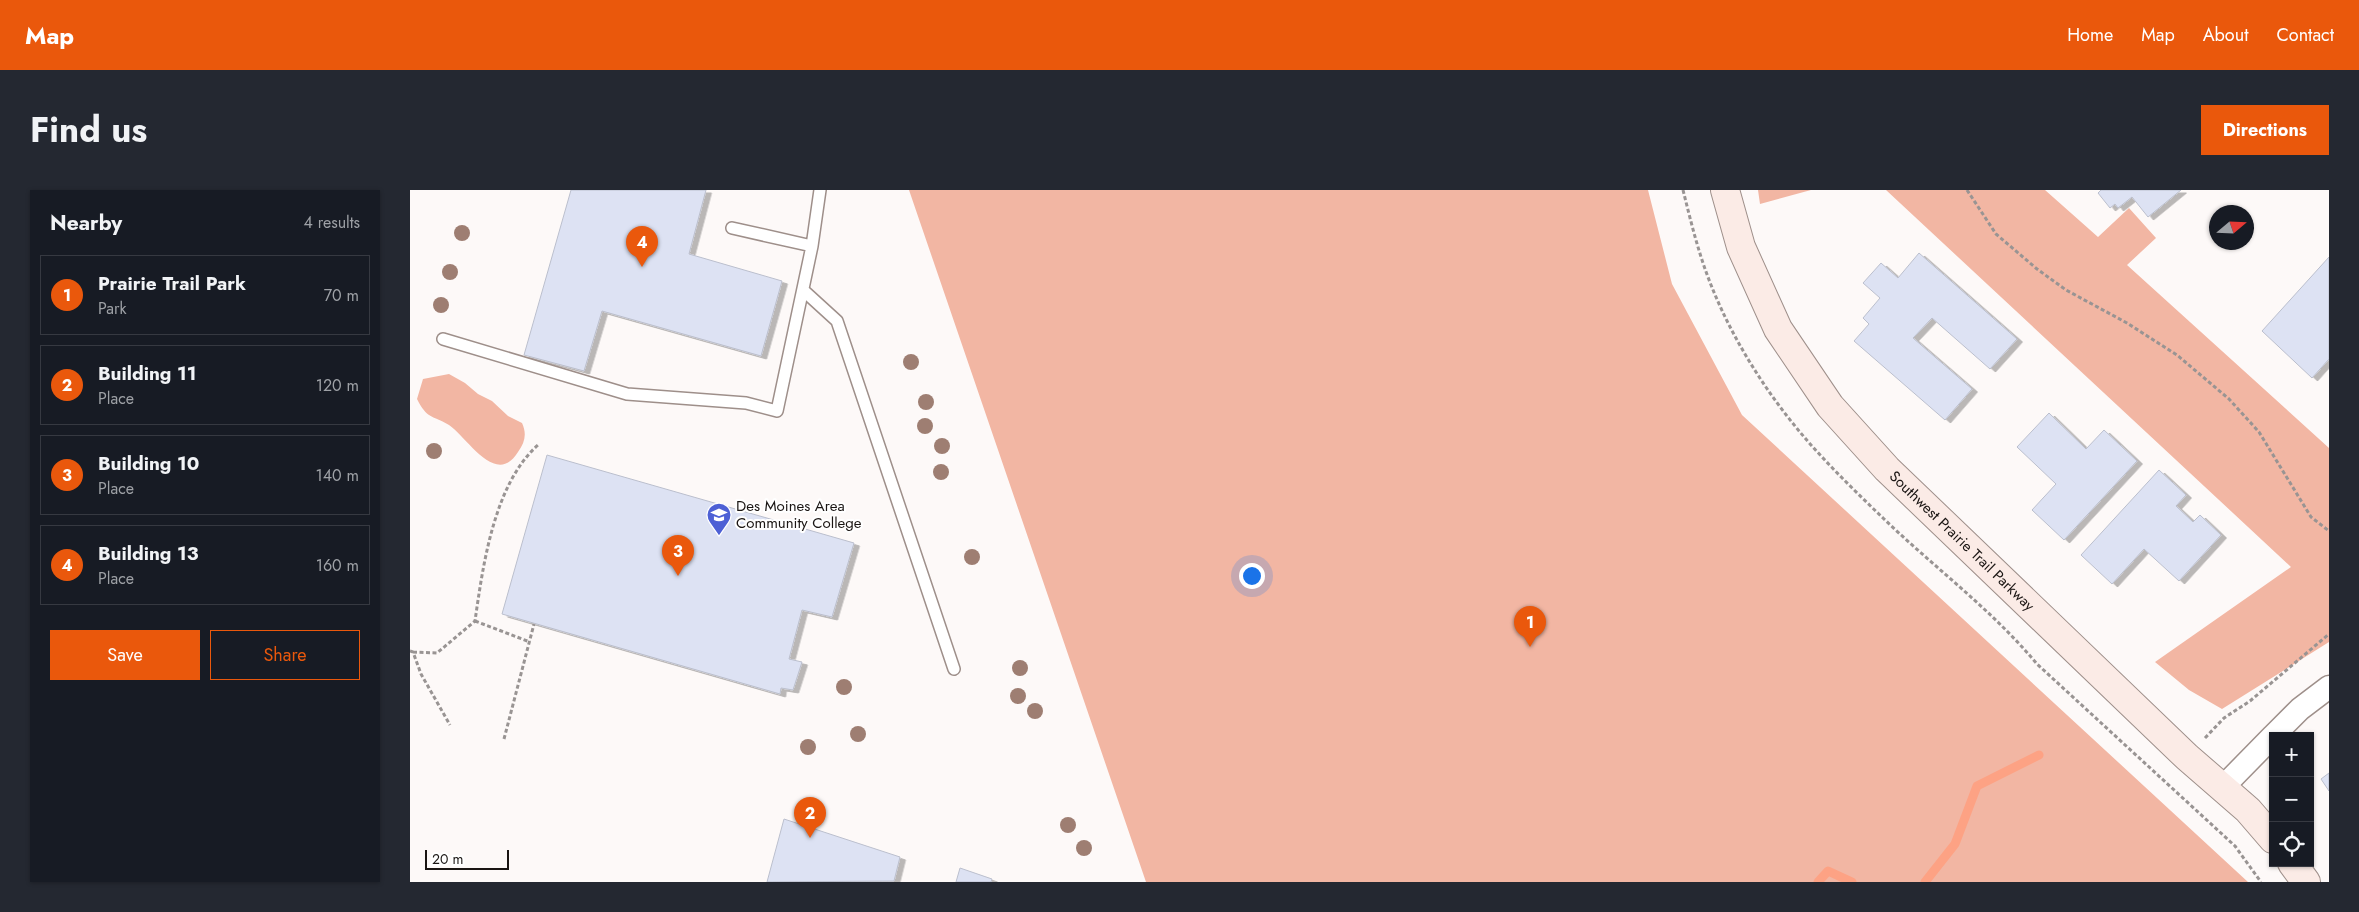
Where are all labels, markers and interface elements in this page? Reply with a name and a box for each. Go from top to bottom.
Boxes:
text: Map [25,18,74,53]
text: Home [2067,22,2113,48]
text: Map [2141,22,2175,48]
text: About [2203,22,2248,48]
text: Contact [2276,22,2334,48]
text: Find us [30,105,147,155]
button: Directions [2201,105,2329,155]
north arrow [2209,205,2254,250]
text: Nearby [50,208,122,238]
text: 4 results [304,211,360,234]
pin: 4 [626,226,658,267]
text: Prairie Trail Park [98,270,246,297]
text: 1 [63,284,71,307]
text: 70 m [324,284,359,307]
text: Park [98,297,127,320]
text: Building 11 [98,360,196,387]
text: 2 [62,374,72,397]
text: 120 m [316,374,359,397]
text: Place [98,387,134,410]
text: Building 10 [98,450,199,477]
text: 3 [62,464,72,487]
text: 140 m [316,464,359,487]
street label: Southwest Prairie Trail Parkway [1884,466,2040,616]
text: Place [98,477,134,500]
place label: Des Moines Area Community College [736,495,862,534]
school or university icon: Des Moines Area Community College [706,502,732,536]
pin: 3 [662,535,694,576]
text: Building 13 [98,540,199,567]
text: 4 [61,554,73,577]
text: 160 m [316,554,359,577]
your location [1239,563,1265,589]
text: Place [98,567,134,590]
pin: 1 [1514,606,1546,647]
button: Save [50,630,200,680]
button: Share [210,630,360,680]
map controls [2269,732,2314,867]
button: + [2269,732,2314,777]
button: − [2269,777,2314,822]
pin: 2 [794,797,826,838]
button: locate [2269,822,2314,867]
scale bar [425,847,509,870]
text: 20 m [432,849,464,869]

